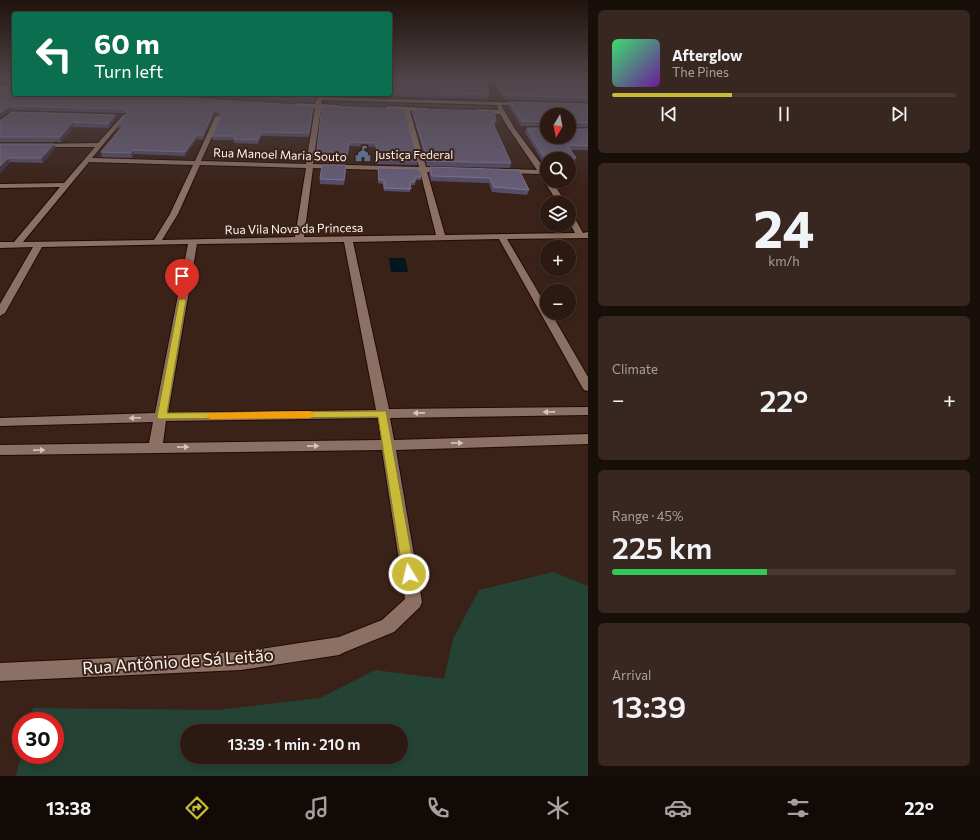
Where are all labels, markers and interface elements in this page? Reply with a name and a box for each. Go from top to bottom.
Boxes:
text: 60 m [94,26,160,60]
icon: left [28,28,80,80]
text: Afterglow [672,46,742,64]
text: Turn left [94,60,163,82]
text: The Pines [672,64,729,80]
icon: previous [658,103,680,125]
icon: pause [773,103,795,125]
icon: next [888,103,910,125]
north arrow [540,108,576,144]
map controls [540,108,576,320]
street label: Rua Manoel Maria Souto [213,145,347,163]
public building icon: Justiça Federal [354,145,372,163]
place label: Justiça Federal [375,147,453,162]
button: search [540,152,576,188]
text: 24 [754,195,814,259]
button: layers [540,196,576,232]
street label: Rua Vila Nova da Princesa [225,220,363,236]
button: + [540,240,576,276]
text: km/h [768,253,800,269]
pin [165,259,199,300]
icon: arrive [171,265,193,287]
button: − [540,284,576,320]
text: Climate [612,361,658,377]
text: 22° [759,381,808,418]
text: − [612,386,625,413]
text: + [943,386,956,413]
one-way arrow [542,409,555,415]
one-way arrow [412,410,425,416]
one-way arrow [129,414,141,421]
one-way arrow [451,440,464,446]
one-way arrow [307,443,320,449]
one-way arrow [177,444,189,451]
one-way arrow [33,446,45,453]
text: Range · 45% [612,508,683,524]
text: 225 km [612,528,712,565]
position arrow [388,553,430,595]
street label: Rua Antônio de Sá Leitão [81,644,275,678]
text: Arrival [612,667,651,683]
text: 13:39 [612,687,686,724]
speed limit sign: 30 [12,712,64,764]
text: 13:39 · 1 min · 210 m [228,735,360,753]
icon: directions [183,794,211,822]
icon: music [303,794,331,822]
icon: phone [424,794,452,822]
icon: climate [544,794,572,822]
icon: car [664,794,692,822]
icon: filters [784,794,812,822]
text: 13:38 [46,797,91,819]
text: 22° [904,797,934,819]

